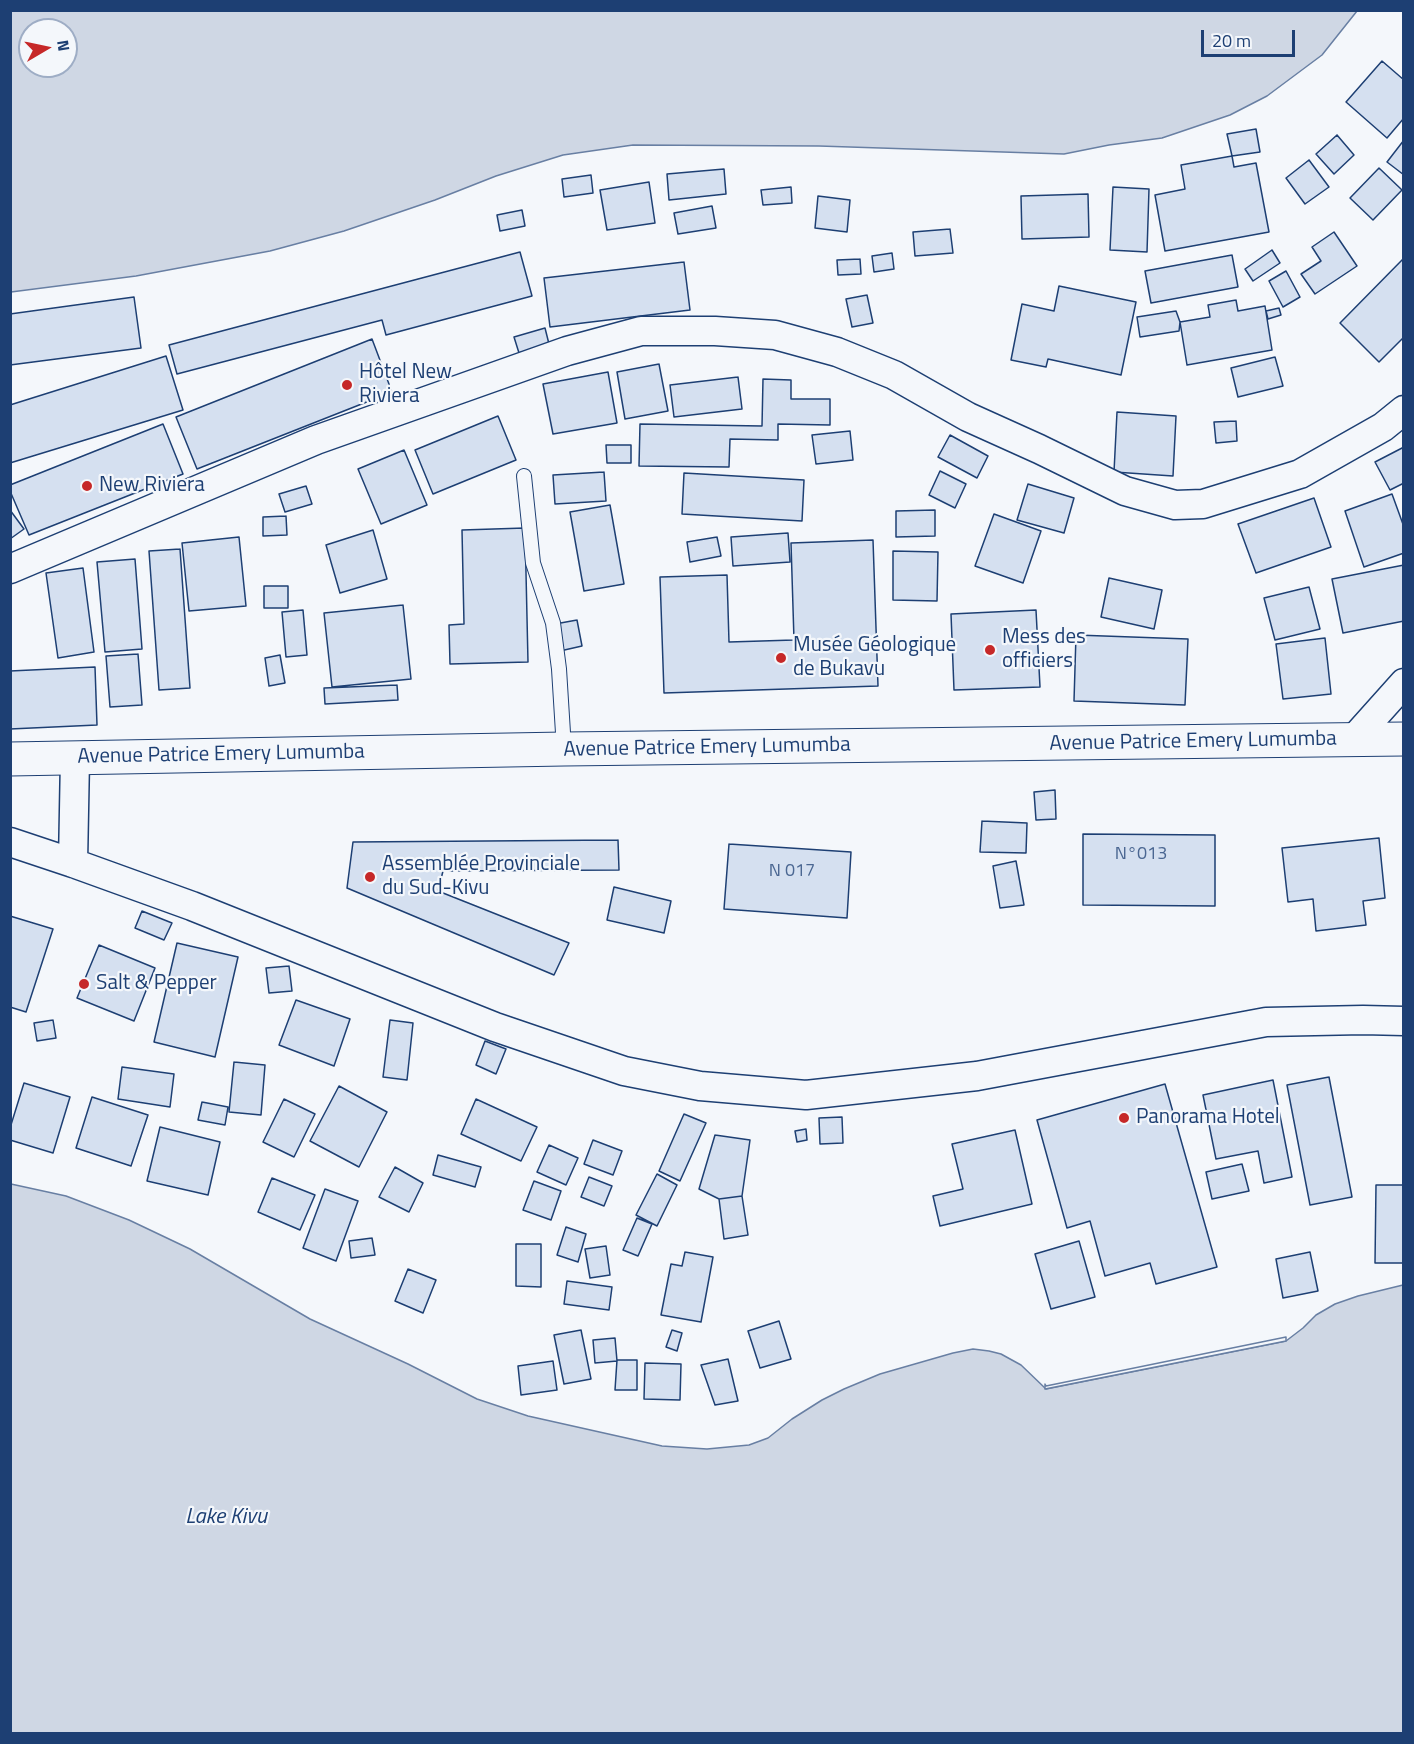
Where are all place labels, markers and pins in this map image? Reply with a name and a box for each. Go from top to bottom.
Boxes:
place label: Hôtel New Riviera [359,360,452,410]
marker: Hôtel New Riviera [340,378,354,392]
place label: New Riviera [99,473,205,499]
marker: New Riviera [80,479,94,493]
place label: Mess des officiers [1002,625,1086,675]
place label: Musée Géologique de Bukavu [793,633,956,683]
marker: Mess des officiers [983,643,997,657]
marker: Musée Géologique de Bukavu [774,651,788,665]
place label: Assemblée Provinciale du Sud-Kivu [382,852,580,902]
marker: Assemblée Provinciale du Sud-Kivu [363,870,377,884]
place label: Salt & Pepper [96,971,217,997]
marker: Salt & Pepper [77,977,91,991]
place label: Panorama Hotel [1136,1105,1280,1131]
marker: Panorama Hotel [1117,1111,1131,1125]

